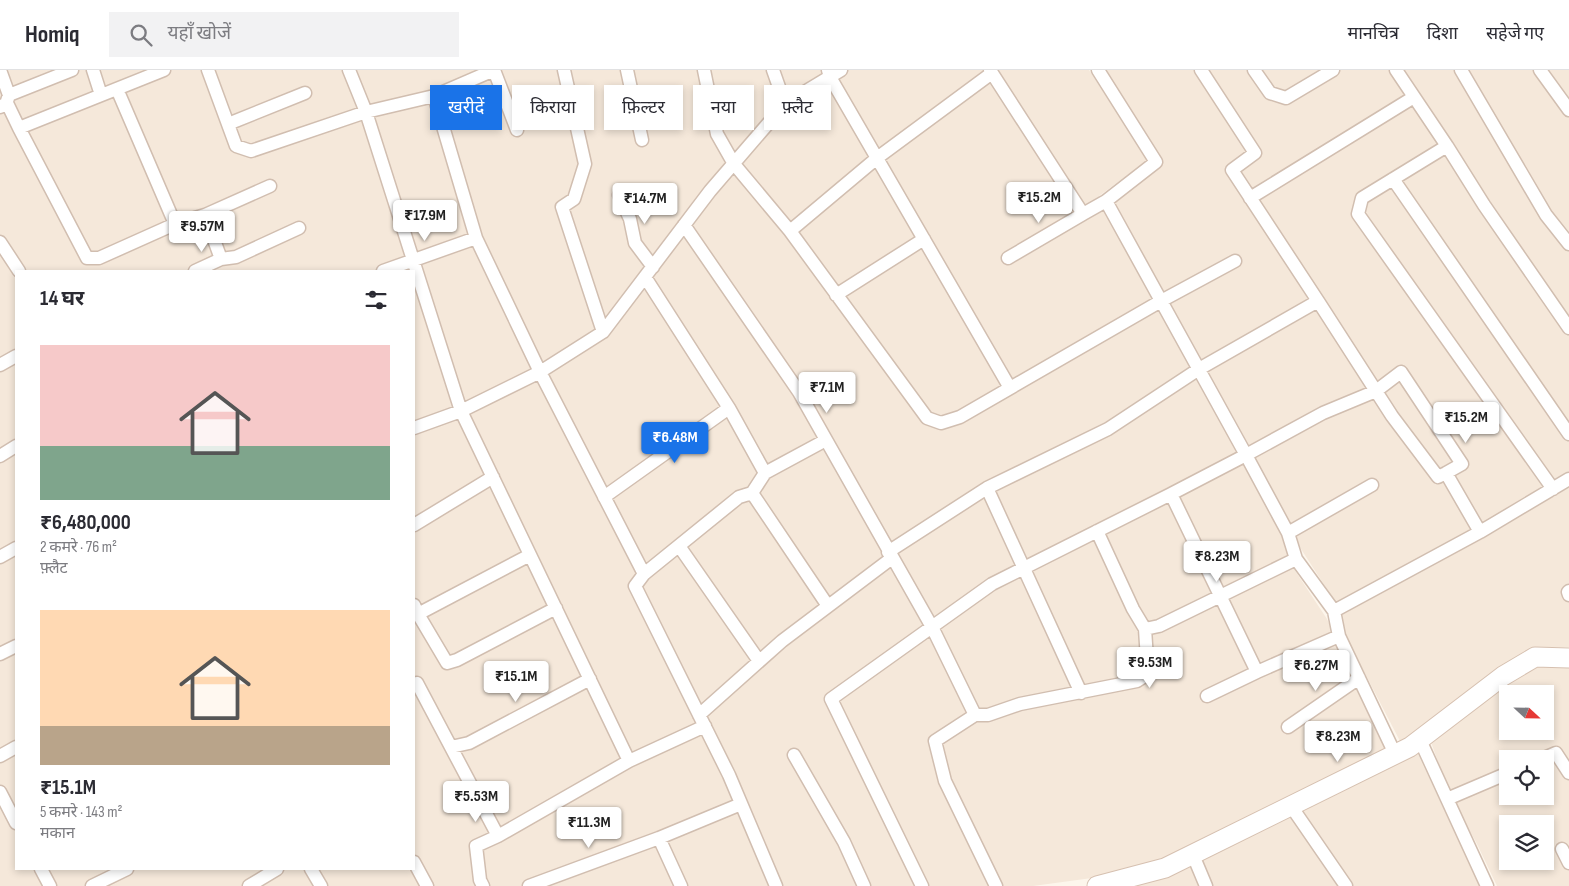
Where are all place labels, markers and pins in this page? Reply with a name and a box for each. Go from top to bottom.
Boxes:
pin: ₹14.7M [604,182,686,225]
pin: ₹15.2M [998,182,1080,224]
pin: ₹17.9M [384,200,466,242]
pin: ₹9.57M [161,210,243,253]
pin: ₹7.1M [792,372,862,414]
pin: ₹15.2M [1425,402,1507,444]
pin: ₹6.48M [634,422,716,464]
pin: ₹8.23M [1176,540,1258,583]
pin: ₹9.53M [1109,646,1191,689]
pin: ₹6.27M [1275,650,1357,692]
pin: ₹15.1M [475,660,557,703]
pin: ₹8.23M [1297,720,1379,763]
pin: ₹5.53M [435,780,517,823]
pin: ₹11.3M [548,806,630,849]

